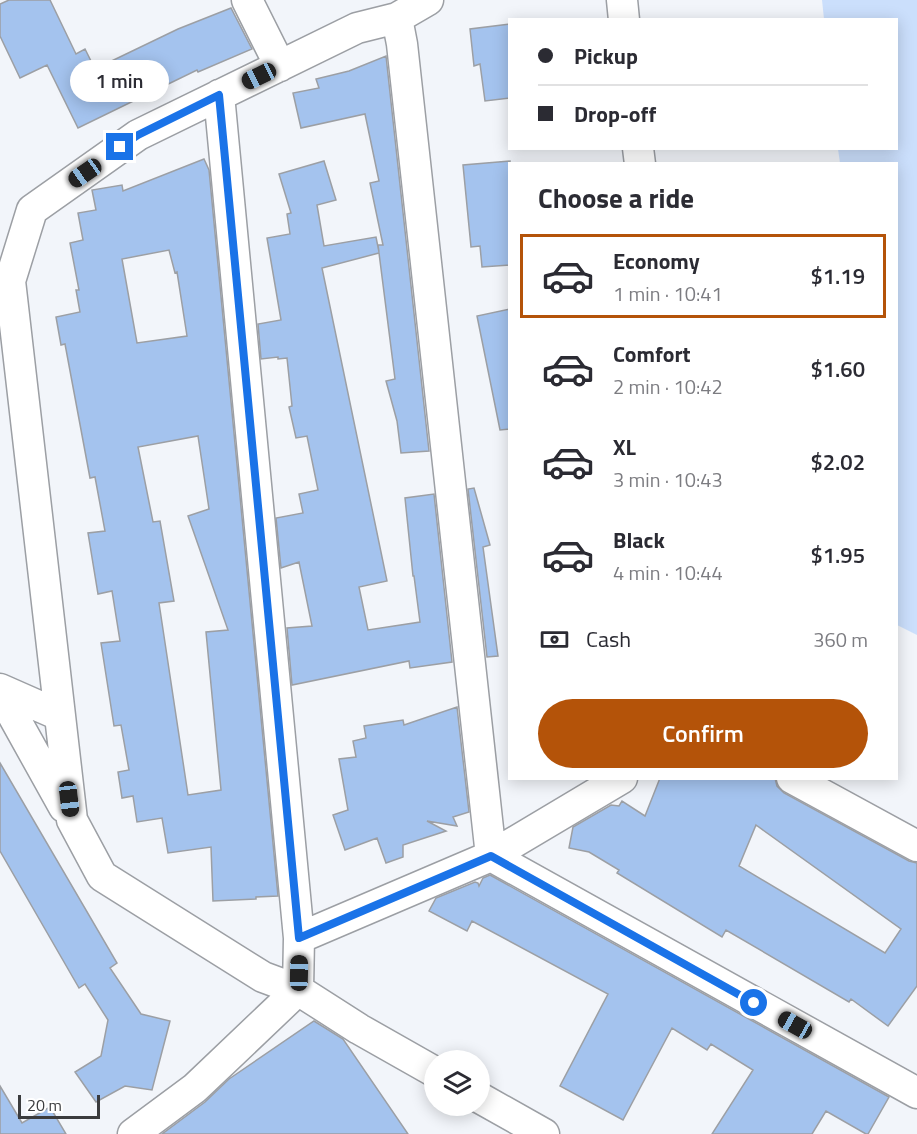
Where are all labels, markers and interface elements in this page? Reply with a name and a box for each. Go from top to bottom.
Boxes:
text: Pickup [574,39,638,73]
callout: 1 min [70,60,170,102]
car [239,60,279,92]
text: 1 min [95,65,144,96]
text: Drop-off [574,97,656,131]
route end [106,133,133,160]
car [65,155,105,191]
text: Choose a ride [538,177,694,218]
text: Economy [613,244,700,278]
icon: car [541,249,595,303]
text: $1.19 [810,259,865,293]
text: 1 min · 10:41 [613,278,723,309]
text: Comfort [613,337,691,371]
icon: car [541,342,595,396]
text: $1.60 [810,352,865,386]
text: 2 min · 10:42 [613,371,723,402]
text: XL [613,430,636,464]
icon: car [541,435,595,489]
text: $2.02 [810,445,865,479]
text: 3 min · 10:43 [613,464,723,495]
text: Black [613,523,665,557]
icon: car [541,528,595,582]
text: $1.95 [810,538,865,572]
text: 4 min · 10:44 [613,557,723,588]
text: Cash [586,622,631,656]
icon: cash [538,623,571,656]
text: 360 m [813,624,868,655]
button: Confirm [538,699,868,768]
car [58,780,80,818]
car [290,955,308,991]
route start [740,989,767,1016]
car [775,1008,815,1042]
map controls [424,1050,490,1116]
button: layers [424,1050,490,1116]
scale bar [18,1092,100,1120]
text: 20 m [27,1093,62,1117]

